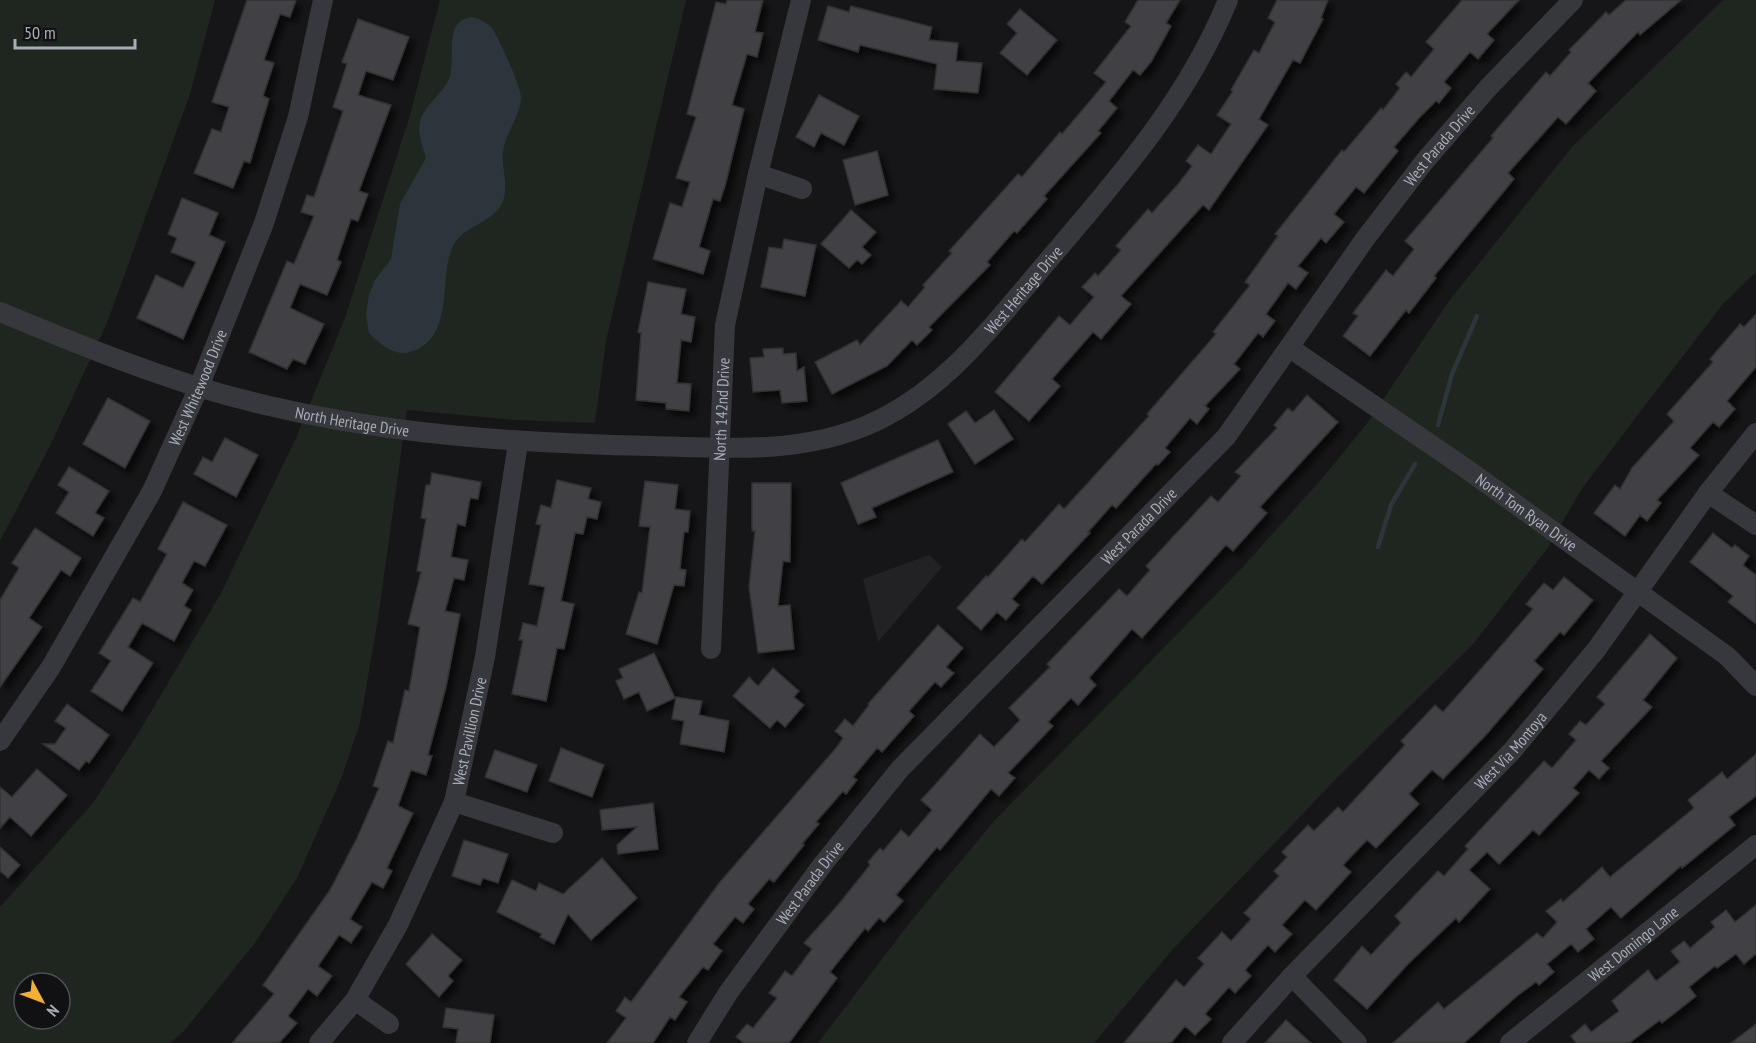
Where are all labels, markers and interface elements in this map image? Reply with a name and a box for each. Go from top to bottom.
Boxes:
scale bar [15,12,135,50]
text: 50 m [24,21,56,44]
street label: West Parada Drive [1399,101,1479,190]
street label: West Heritage Drive [980,241,1067,338]
street label: West Whitewood Drive [164,326,231,449]
street label: North 142nd Drive [709,357,734,461]
street label: North Heritage Drive [294,402,410,440]
street label: North Tom Ryan Drive [1472,469,1581,555]
street label: West Parada Drive [1097,483,1181,569]
street label: West Pavillion Drive [448,675,490,787]
street label: West Via Montoya [1470,707,1551,793]
street label: West Parada Drive [772,837,848,929]
street label: West Domingo Lane [1584,902,1682,986]
north arrow [12,971,72,1031]
text: N [43,1001,64,1021]

